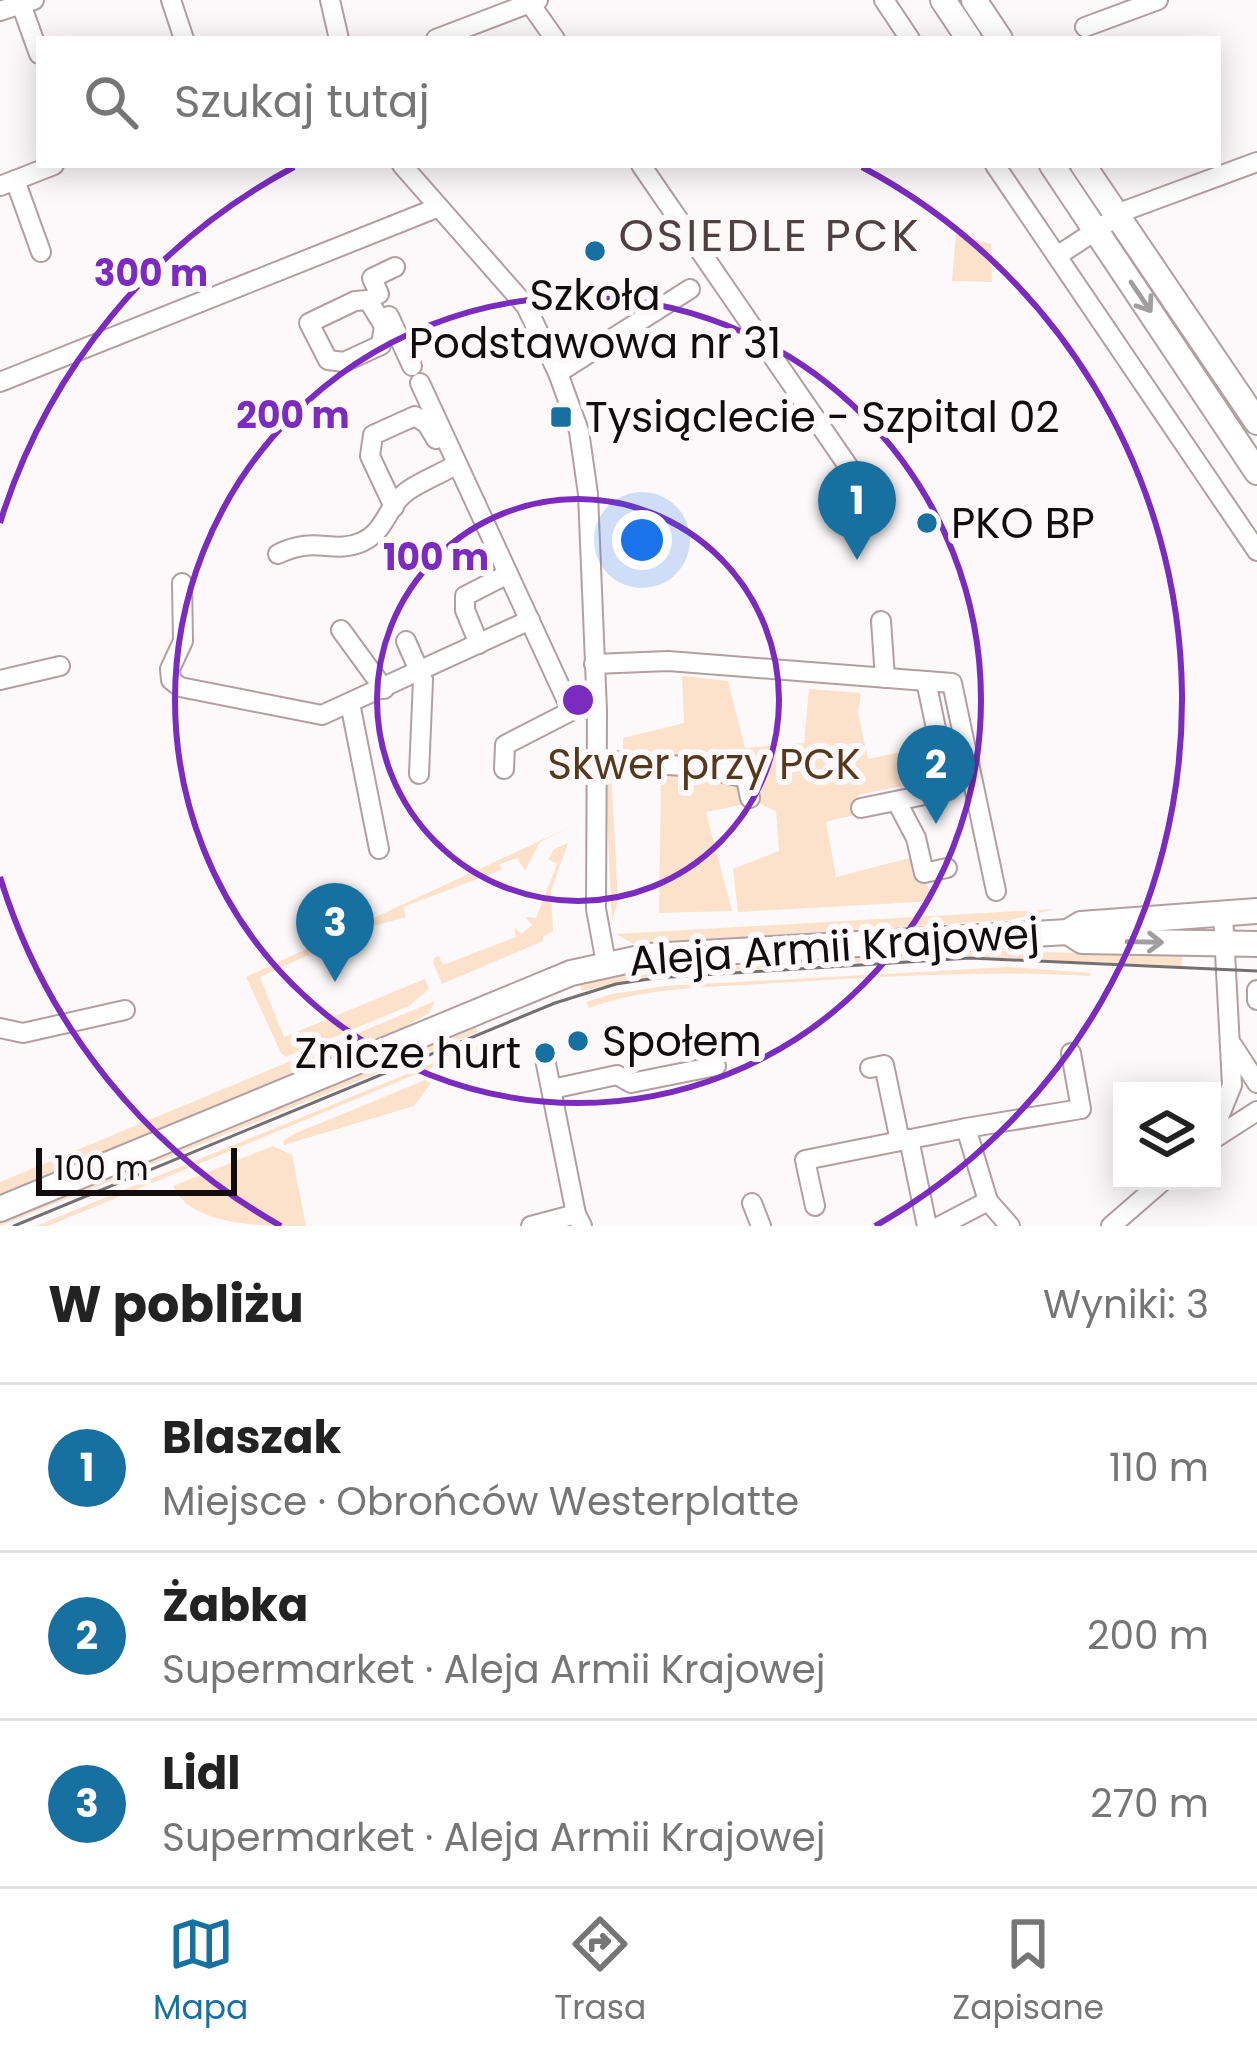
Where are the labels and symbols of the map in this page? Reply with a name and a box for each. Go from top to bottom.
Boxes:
district label: OSIEDLE PCK [618,204,922,267]
marker: Szkoła Podstawowa nr 31 [582,238,608,264]
text: 300 m [94,248,208,299]
place label: Szkoła Podstawowa nr 31 [409,266,781,373]
one-way arrow [1128,280,1153,314]
place label: Tysiąclecie - Szpital 02 [585,388,1060,447]
text: 200 m [236,390,350,441]
marker: Tysiąclecie - Szpital 02 [548,404,574,430]
pin: 1 [818,461,896,560]
place label: PKO BP [951,494,1095,553]
your location [612,510,672,570]
marker: PKO BP [914,510,940,536]
text: 100 m [383,532,489,583]
centre of rings [557,679,599,721]
pin: 2 [897,725,975,824]
park label: Skwer przy PCK [547,735,861,794]
pin: 3 [296,883,374,982]
street label: Aleja Armii Krajowej [627,903,1041,991]
one-way arrow [1125,931,1164,954]
place label: Społem [602,1012,762,1071]
place label: Znicze hurt [294,1024,521,1083]
marker: Społem [565,1028,591,1054]
marker: Znicze hurt [532,1040,558,1066]
scale bar [36,1142,237,1195]

